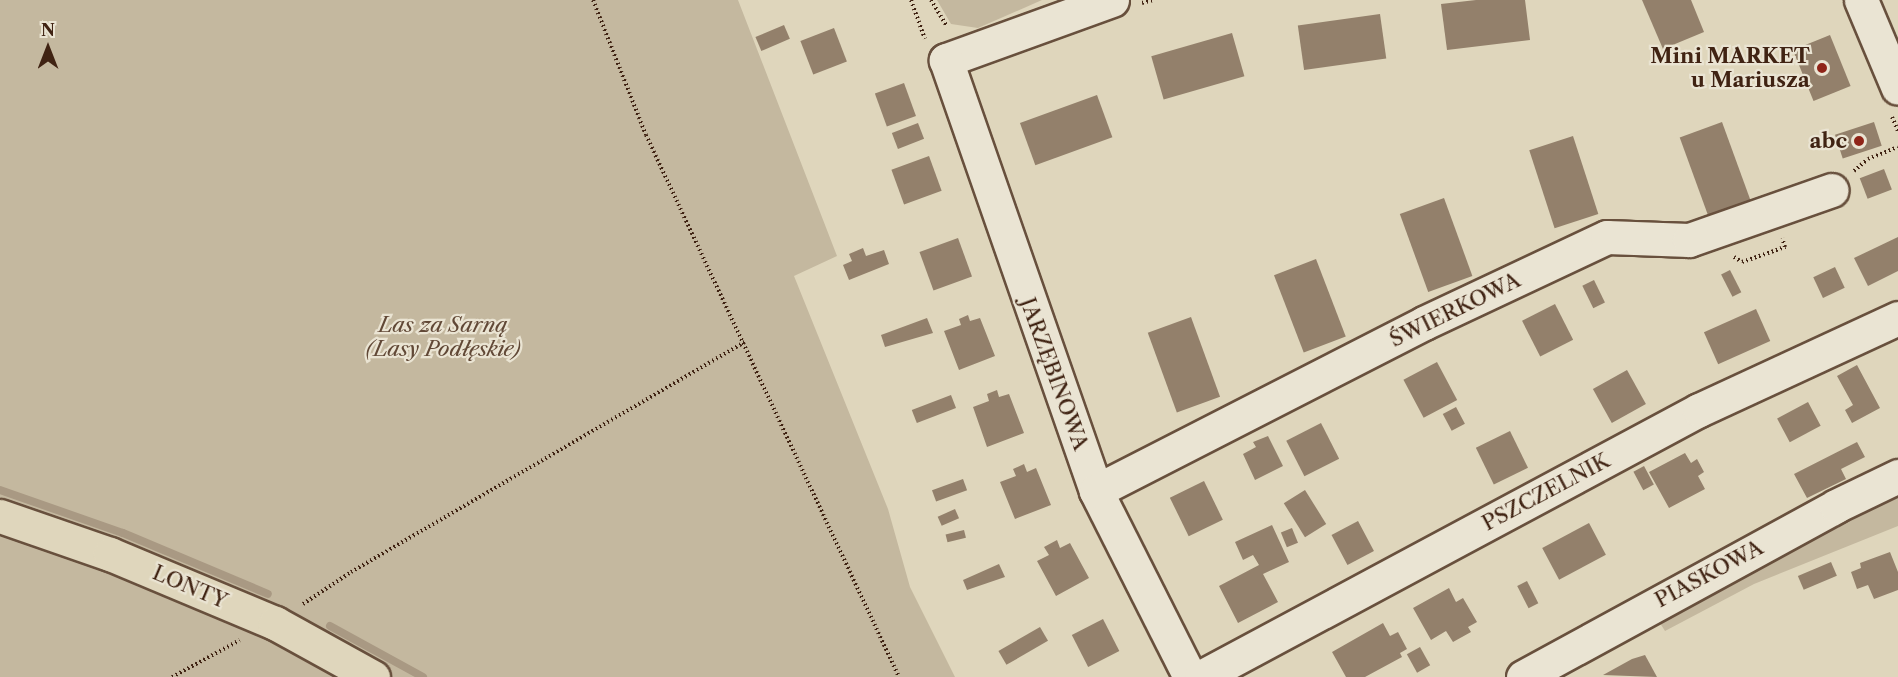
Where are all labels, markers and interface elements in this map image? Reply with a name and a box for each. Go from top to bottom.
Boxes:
north arrow [18,18,78,78]
text: N [41,20,55,40]
place label: Mini MARKET u Mariusza [1650,43,1810,93]
marker: Mini MARKET u Mariusza [1815,61,1829,75]
place label: abc [1810,128,1847,154]
marker: abc [1852,134,1866,148]
street label: ŚWIERKOWA [1386,267,1524,353]
street label: JARZĘBINOWA [1015,294,1093,454]
park label: Las za Sarną (Lasy Podłęskie) [364,312,522,362]
street label: PSZCZELNIK [1478,448,1614,536]
street label: PIASKOWA [1651,535,1767,613]
street label: LONTY [149,560,231,614]

